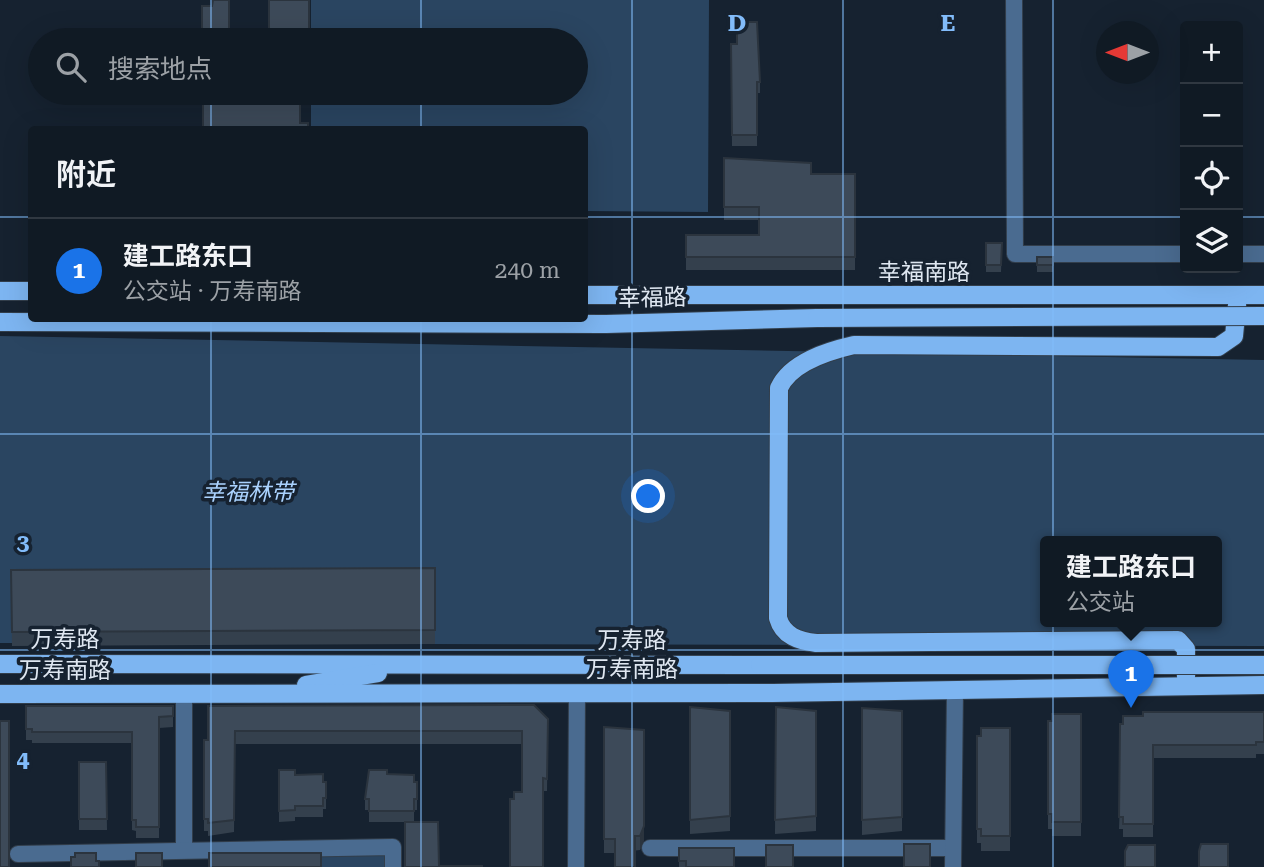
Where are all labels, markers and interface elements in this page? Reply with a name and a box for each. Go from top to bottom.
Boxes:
text: D [728,10,746,37]
text: E [941,10,955,37]
north arrow [1096,21,1159,84]
map controls [1180,21,1243,273]
button: + [1180,21,1243,84]
search box [28,28,588,105]
icon: search [52,48,90,86]
text: 搜索地点 [108,54,212,84]
button: − [1180,84,1243,147]
button: locate [1180,147,1243,210]
text: 附近 [56,157,116,192]
button: layers [1180,210,1243,273]
text: 建工路东口 [123,241,253,271]
text: 1 [73,257,85,284]
text: 240 m [495,257,560,284]
street label: 幸福南路 [878,259,970,286]
text: 公交站 · 万寿南路 [123,278,301,305]
street label: 幸福路 [617,284,687,312]
park label: 幸福林带 [202,479,298,506]
your location [631,479,665,513]
text: 3 [17,529,30,556]
popup [1040,536,1222,627]
text: 建工路东口 [1066,552,1196,582]
text: 公交站 [1066,589,1135,616]
street label: 万寿路 [31,626,100,653]
street label: 万寿路 [598,627,667,654]
pin: 1 [1108,650,1154,708]
street label: 万寿南路 [586,656,678,683]
street label: 万寿南路 [19,657,111,684]
text: 4 [17,746,30,773]

